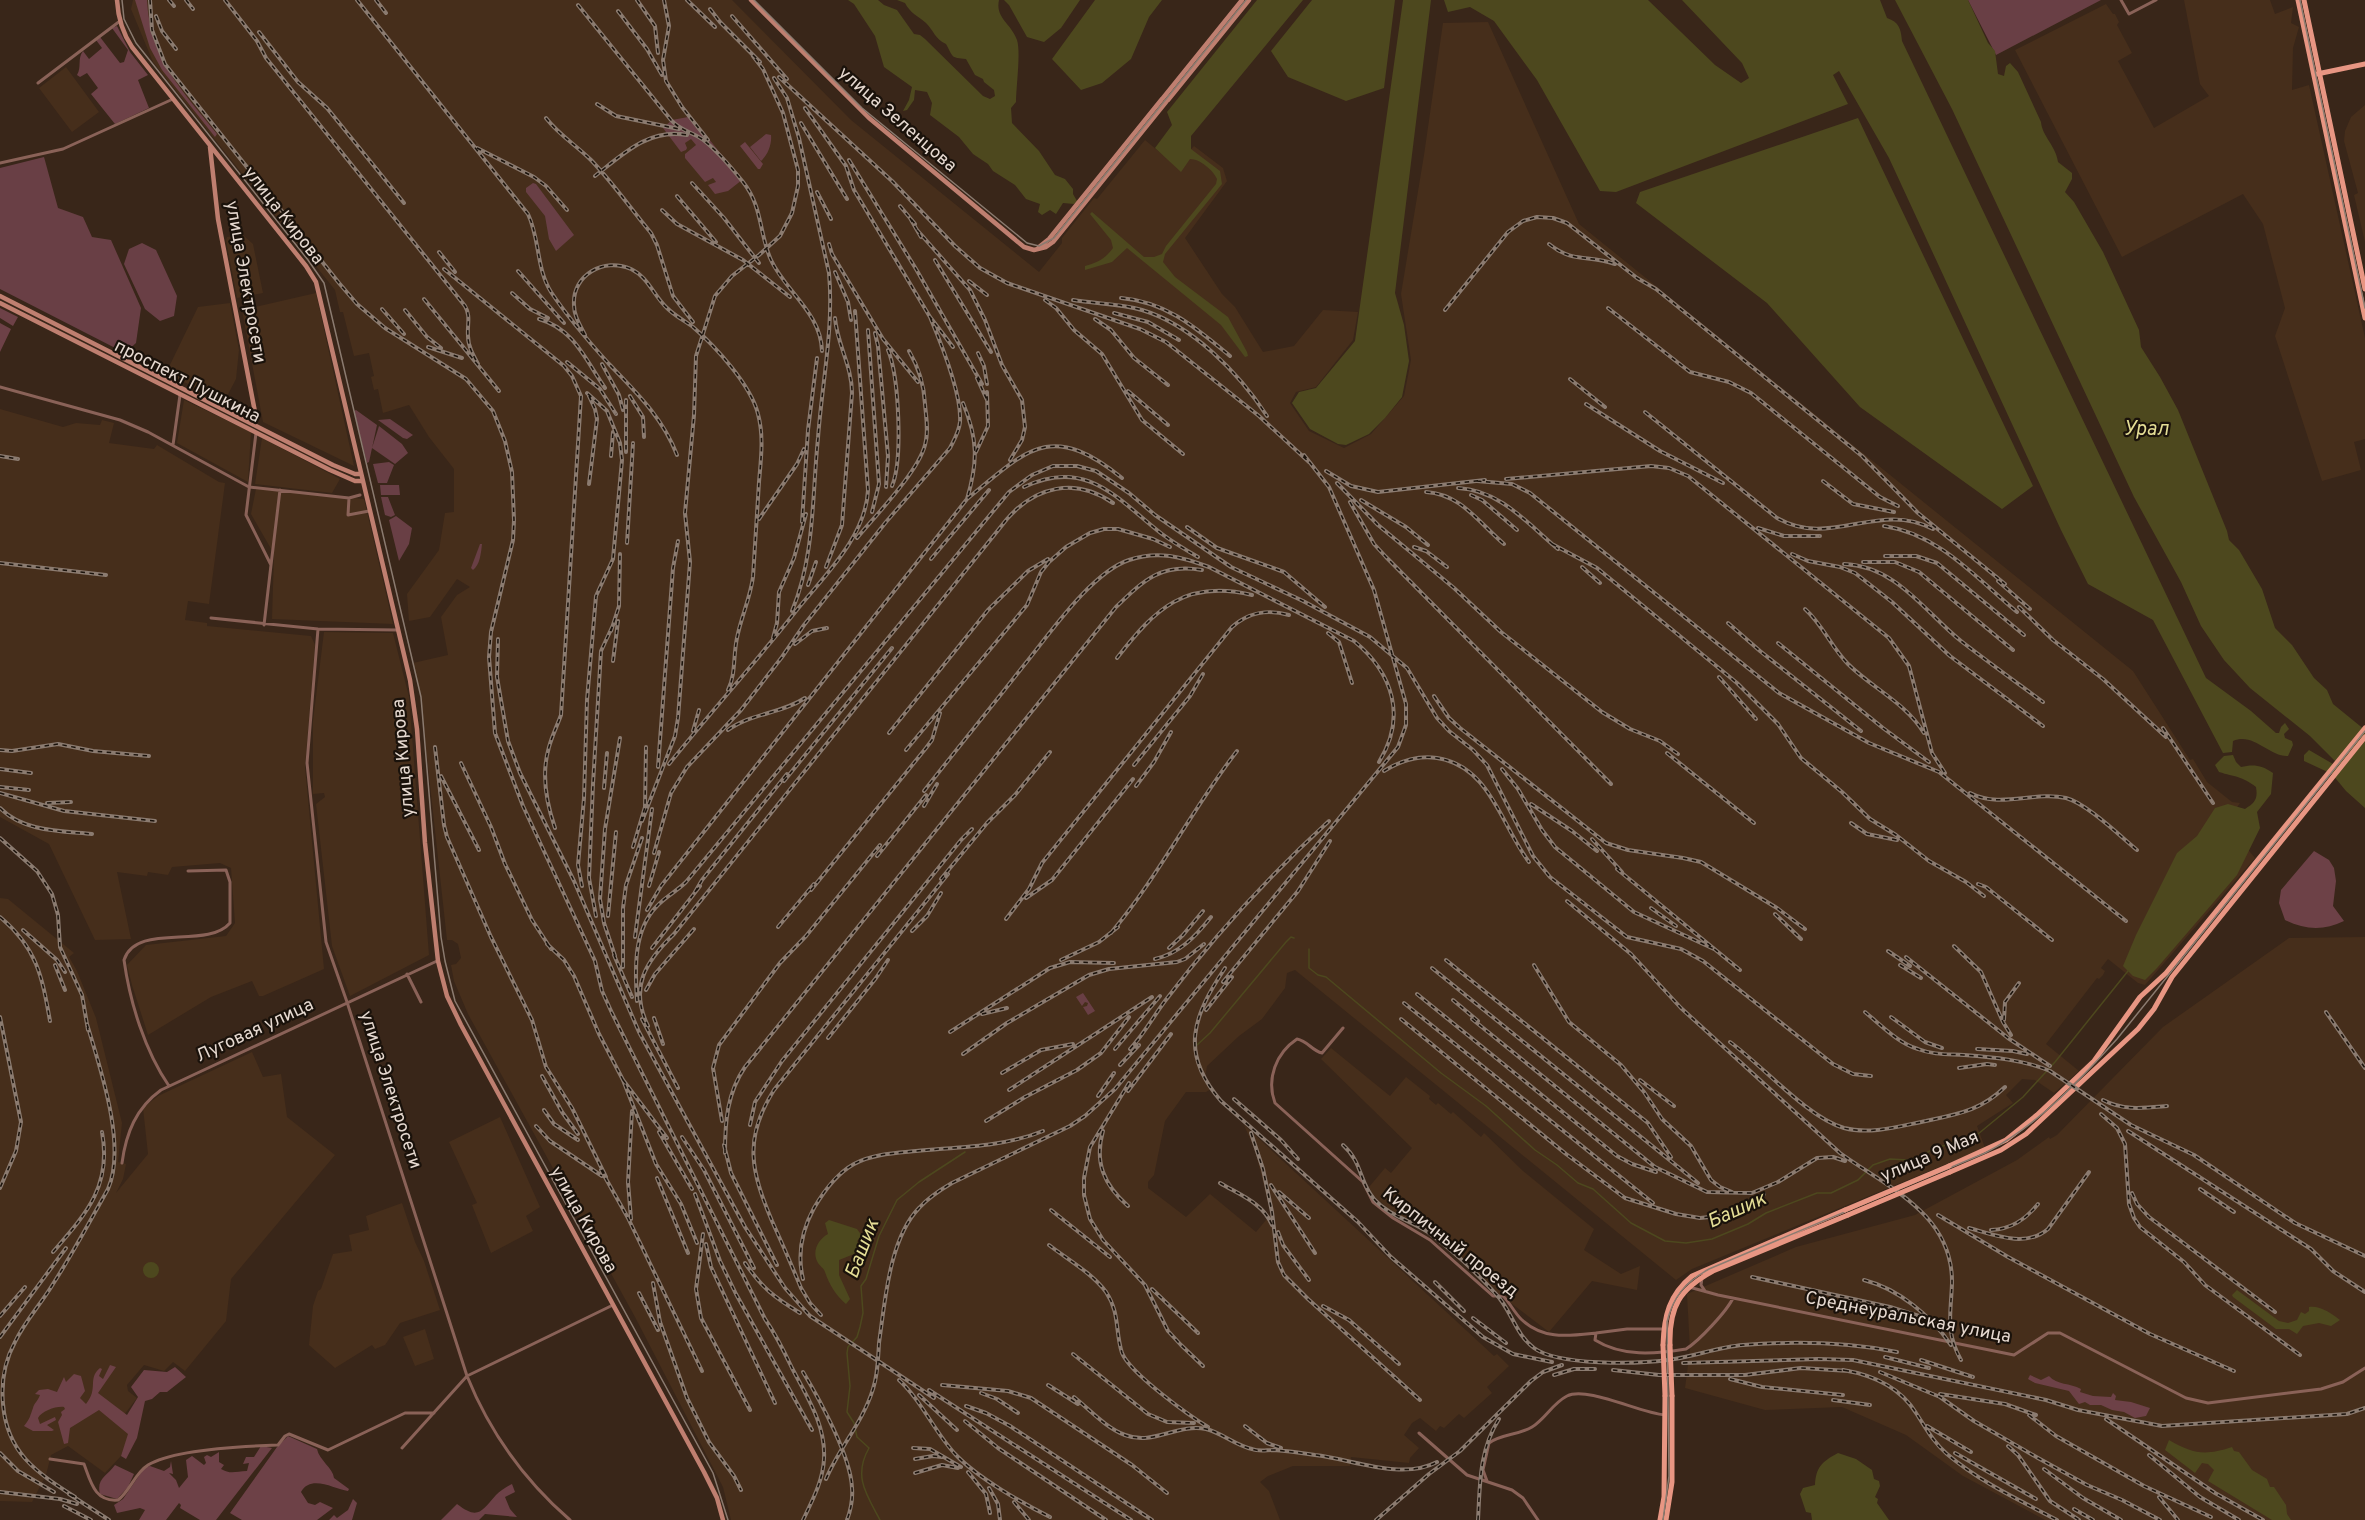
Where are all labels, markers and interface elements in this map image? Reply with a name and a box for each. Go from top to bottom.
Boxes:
street label: улица Зеленцова [833,62,961,178]
street label: улица Кирова [237,162,329,270]
street label: улица Электросети [219,199,271,365]
street label: проспект Пушкина [110,335,264,429]
water label: Урал [2123,417,2169,443]
street label: улица Кирова [387,698,421,818]
street label: Луговая улица [192,994,318,1068]
street label: улица Электросети [354,1008,426,1172]
street label: улица 9 Мая [1877,1126,1983,1188]
street label: улица Кирова [544,1163,622,1277]
street label: Кирпичный проезд [1377,1183,1523,1303]
water label: Башик [1703,1186,1771,1236]
water label: Башик [840,1215,886,1283]
street label: Среднеуральская улица [1803,1287,2013,1349]

